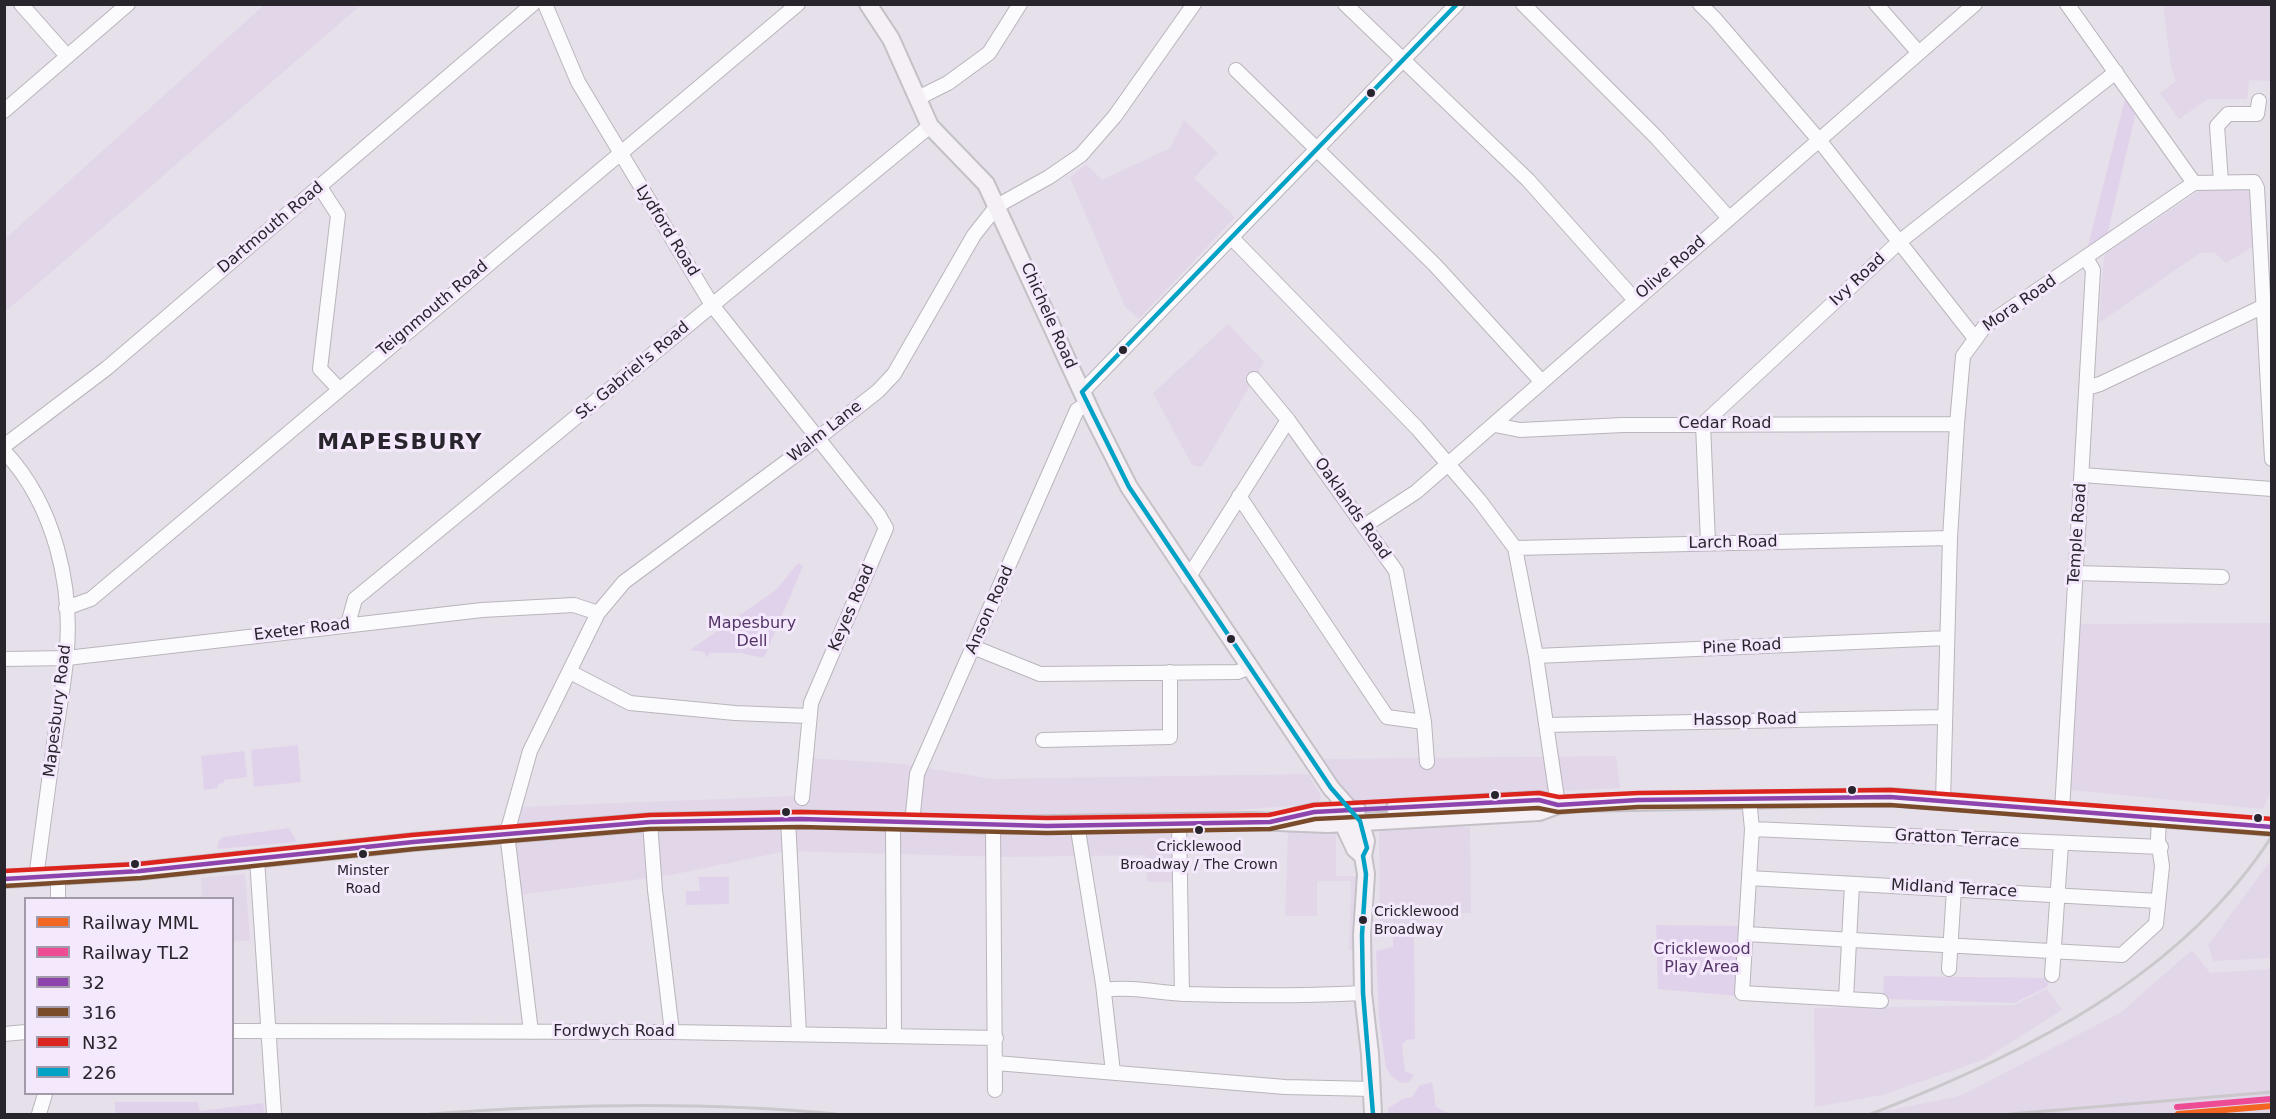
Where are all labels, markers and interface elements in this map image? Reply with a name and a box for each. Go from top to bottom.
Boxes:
unlabelled marker [1365,87,1377,99]
street label: Dartmouth Road [214,178,328,278]
street label: Lydford Road [631,182,703,280]
street label: Olive Road [1632,233,1710,303]
street label: Ivy Road [1826,249,1890,311]
street label: Teignmouth Road [374,257,492,361]
street label: Chichele Road [1016,260,1080,372]
street label: Mora Road [1980,272,2060,336]
street label: St. Gabriel's Road [572,318,694,424]
unlabelled marker [1117,344,1129,356]
street label: Walm Lane [784,397,866,467]
street label: Cedar Road [1679,414,1771,434]
district label: MAPESBURY [317,430,483,456]
street label: Oaklands Road [1310,454,1394,564]
street label: Temple Road [2065,482,2091,586]
street label: Larch Road [1688,533,1778,553]
street label: Keyes Road [825,562,879,654]
street label: Anson Road [962,563,1018,657]
park label: Mapesbury Dell [708,614,796,652]
street label: Exeter Road [253,615,351,645]
unlabelled marker [1225,633,1237,645]
street label: Pine Road [1702,635,1782,659]
street label: Mapesbury Road [40,644,76,778]
street label: Hassop Road [1693,709,1797,731]
unlabelled marker [1846,784,1858,796]
unlabelled marker [1489,789,1501,801]
unlabelled marker [780,806,792,818]
unlabelled marker [2252,812,2264,824]
marker: Cricklewood Broadway / The Crown [1193,824,1205,836]
street label: Gratton Terrace [1894,826,2020,852]
place label: Cricklewood Broadway / The Crown [1120,839,1278,872]
marker: Minster Road [357,848,369,860]
unlabelled marker [129,858,141,870]
place label: Minster Road [337,863,389,896]
street label: Midland Terrace [1890,876,2018,902]
legend [24,897,234,1095]
place label: Cricklewood Broadway [1374,904,1459,936]
text: Railway MML [82,912,198,933]
marker: Cricklewood Broadway [1357,914,1369,926]
park label: Cricklewood Play Area [1653,940,1751,978]
text: Railway TL2 [82,942,190,963]
text: 32 [82,972,105,993]
text: 316 [82,1002,116,1023]
street label: Fordwych Road [553,1022,675,1042]
text: N32 [82,1032,118,1053]
text: 226 [82,1062,116,1083]

